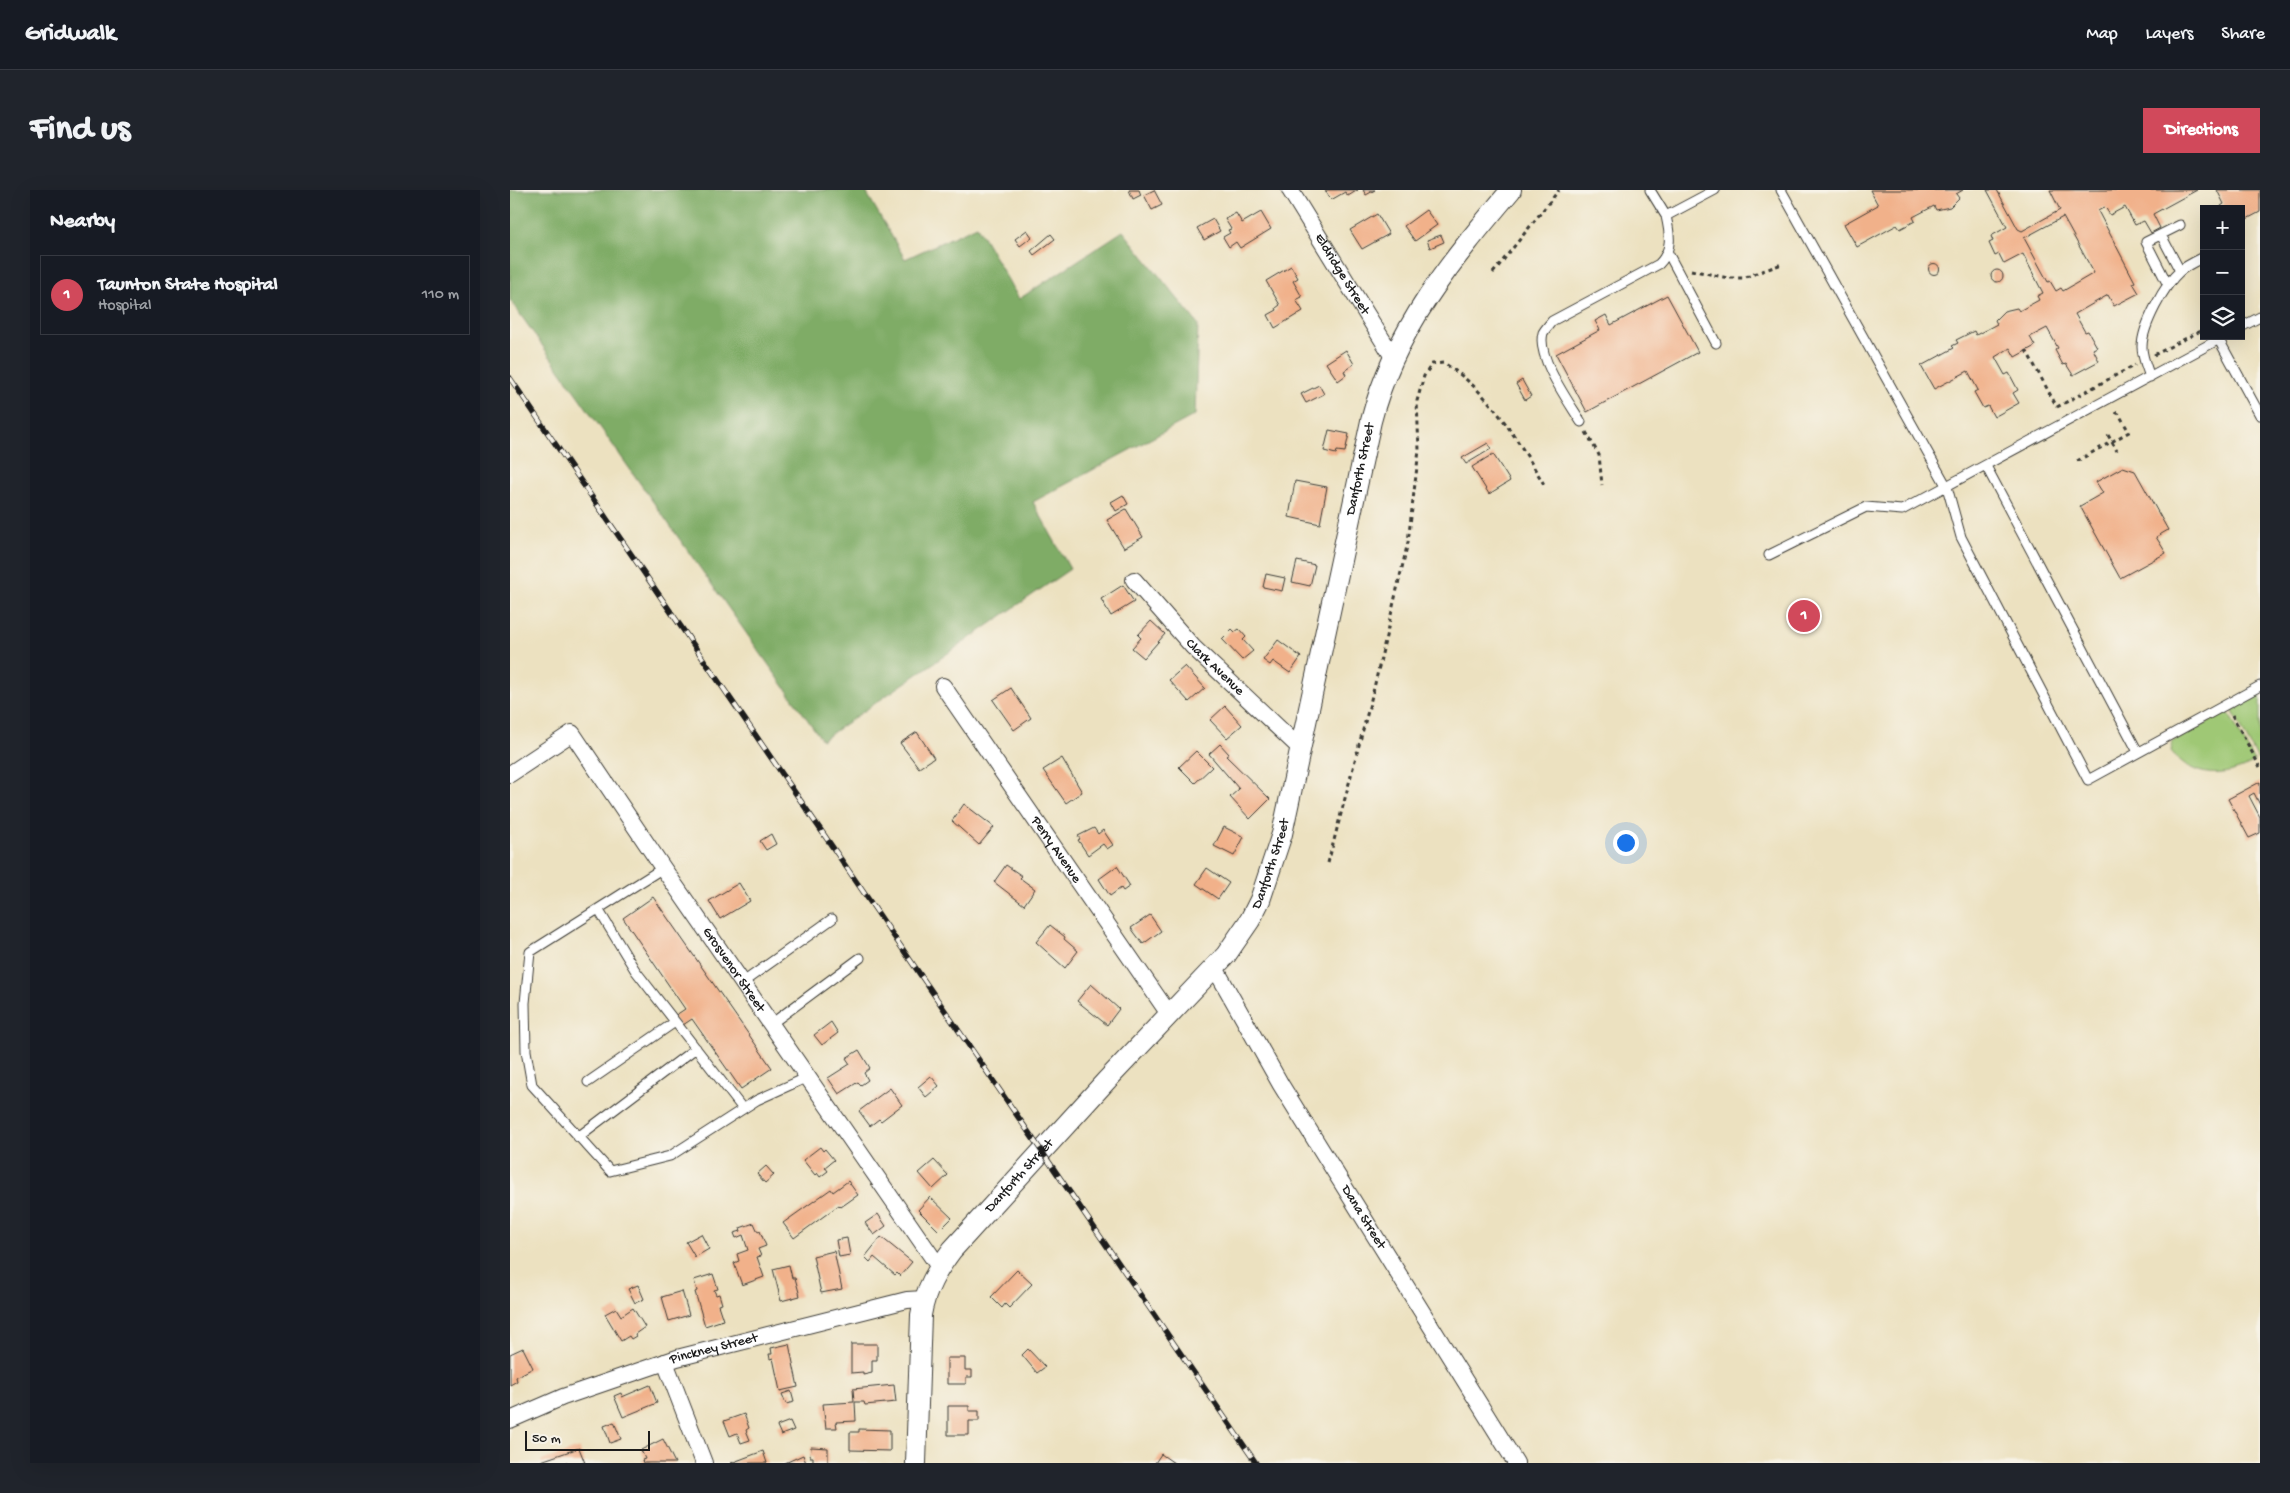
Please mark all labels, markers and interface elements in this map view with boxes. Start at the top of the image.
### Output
text: Gridwalk [25,20,116,49]
text: Map [2086,24,2118,45]
text: Layers [2146,24,2193,45]
text: Share [2221,24,2265,45]
button: Directions [2143,108,2260,153]
text: Find us [30,110,130,151]
map controls [2200,205,2245,340]
button: + [2200,205,2245,250]
text: Nearby [50,210,115,235]
street label: Eldridge Street [1311,231,1374,319]
button: − [2200,250,2245,295]
text: Taunton State Hospital [98,274,278,297]
text: 1 [64,286,70,305]
text: 110 m [422,286,459,305]
button: layers [2200,295,2245,340]
text: Hospital [98,297,152,316]
street label: Danforth Street [1342,420,1379,518]
pin: 1 [1788,597,1820,635]
street label: Clark Avenue [1181,635,1248,700]
street label: Perry Avenue [1026,812,1085,887]
street label: Danforth Street [1248,816,1294,913]
your location [1613,830,1639,856]
street label: Grosvenor Street [698,924,769,1017]
street label: Danforth Street [981,1135,1058,1217]
street label: Dana Street [1336,1181,1390,1253]
street label: Pinckney Street [666,1329,761,1369]
scale bar [525,1428,650,1451]
text: 50 m [532,1431,561,1448]

